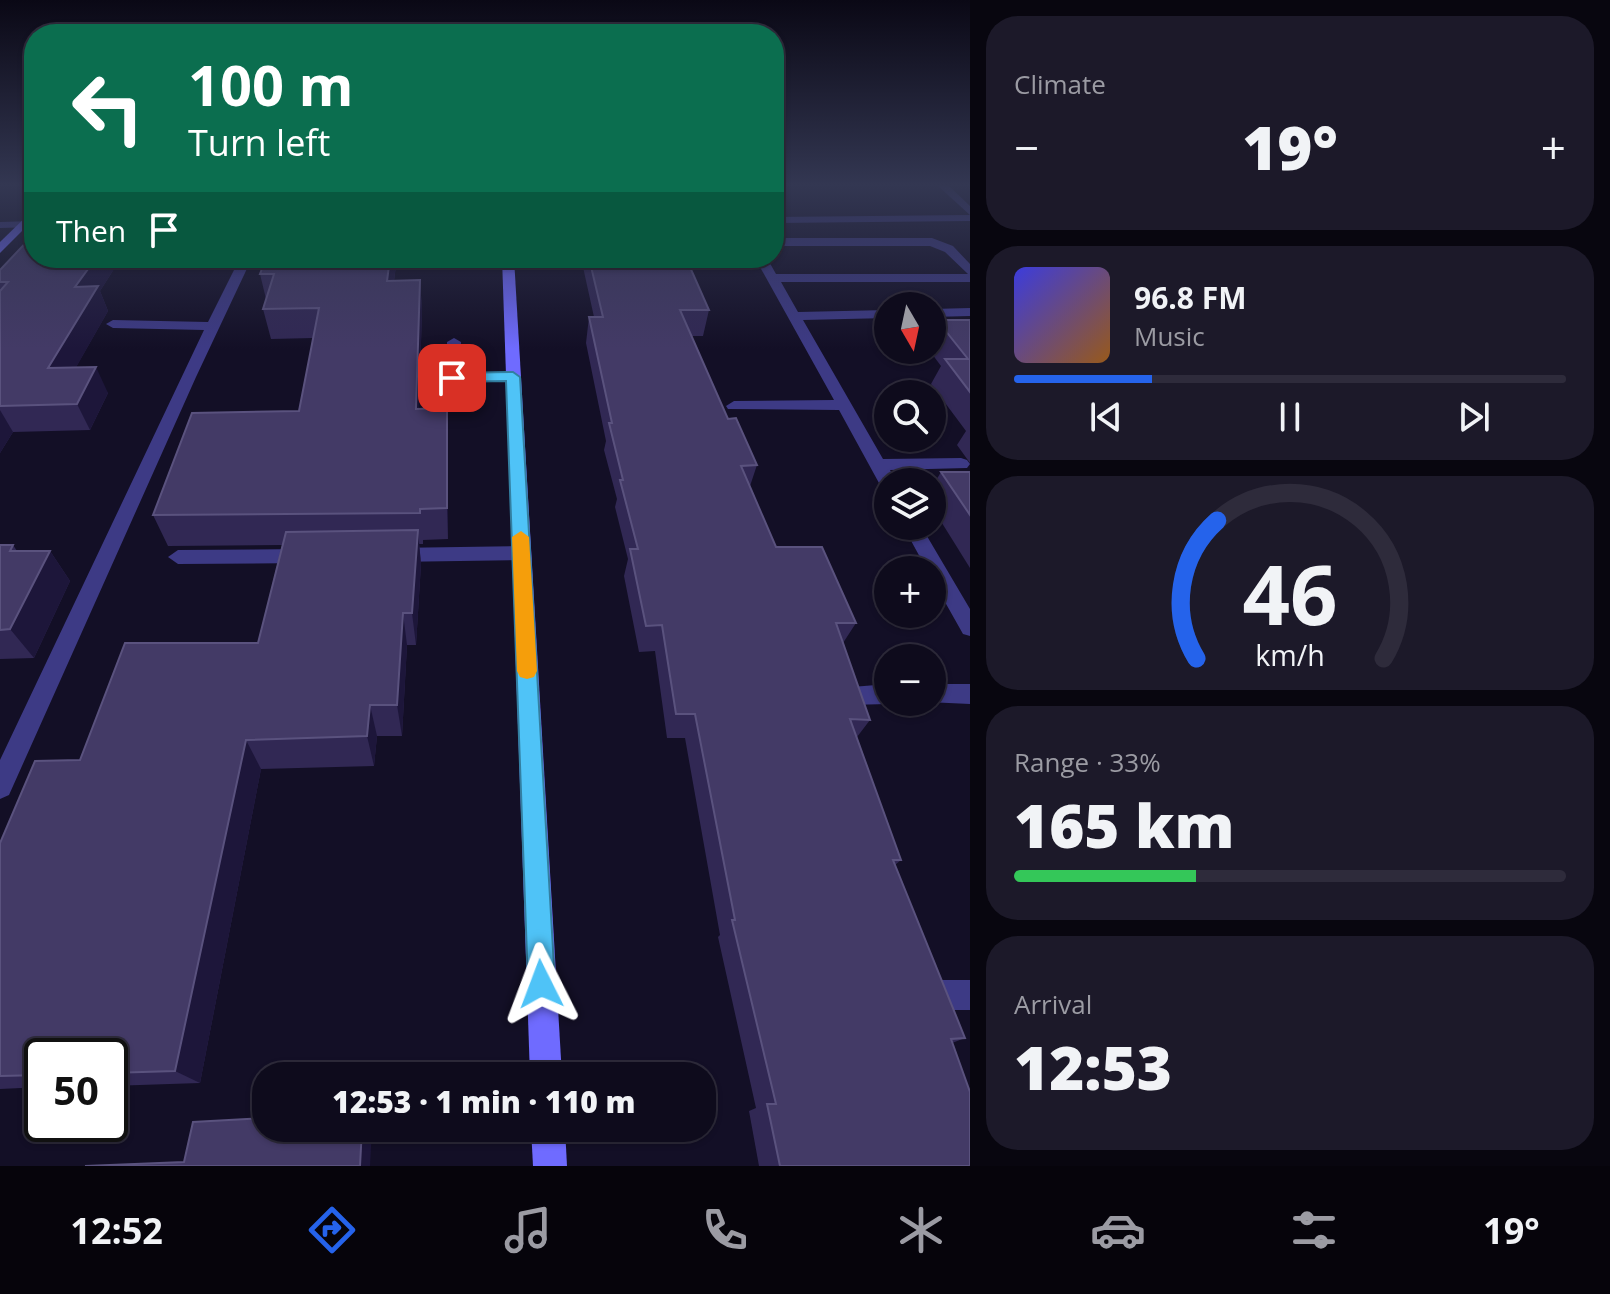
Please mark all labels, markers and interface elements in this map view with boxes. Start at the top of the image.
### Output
text: 100 m [188,46,354,122]
icon: left [56,56,160,160]
text: Climate [1014,66,1106,102]
text: 19° [1242,106,1338,188]
text: − [1014,117,1039,177]
text: + [1541,117,1566,177]
text: Turn left [188,118,330,167]
icon: arrive [142,208,186,252]
text: Then [56,210,126,251]
text: 96.8 FM [1134,277,1247,318]
north arrow [874,292,946,364]
map controls [874,292,946,716]
text: Music [1134,318,1205,354]
pin [418,344,486,412]
icon: arrive [430,356,474,400]
button: search [874,380,946,452]
icon: previous [1084,395,1128,439]
icon: pause [1268,395,1312,439]
icon: next [1452,395,1496,439]
button: layers [874,468,946,540]
text: 46 [1242,536,1338,649]
button: + [874,556,946,628]
text: km/h [1255,635,1325,674]
button: − [874,644,946,716]
text: Range · 33% [1014,744,1161,780]
text: 165 km [1014,784,1235,866]
position arrow [499,942,583,1026]
text: Arrival [1014,986,1092,1022]
text: 12:53 [1014,1026,1172,1108]
speed limit sign: 50 [24,1038,128,1142]
text: 12:53 · 1 min · 110 m [332,1081,636,1122]
icon: directions [304,1202,360,1258]
icon: music [500,1202,556,1258]
icon: phone [697,1202,753,1258]
icon: climate [893,1202,949,1258]
icon: car [1090,1202,1146,1258]
icon: filters [1286,1202,1342,1258]
text: 12:52 [70,1206,163,1255]
text: 19° [1483,1206,1540,1255]

